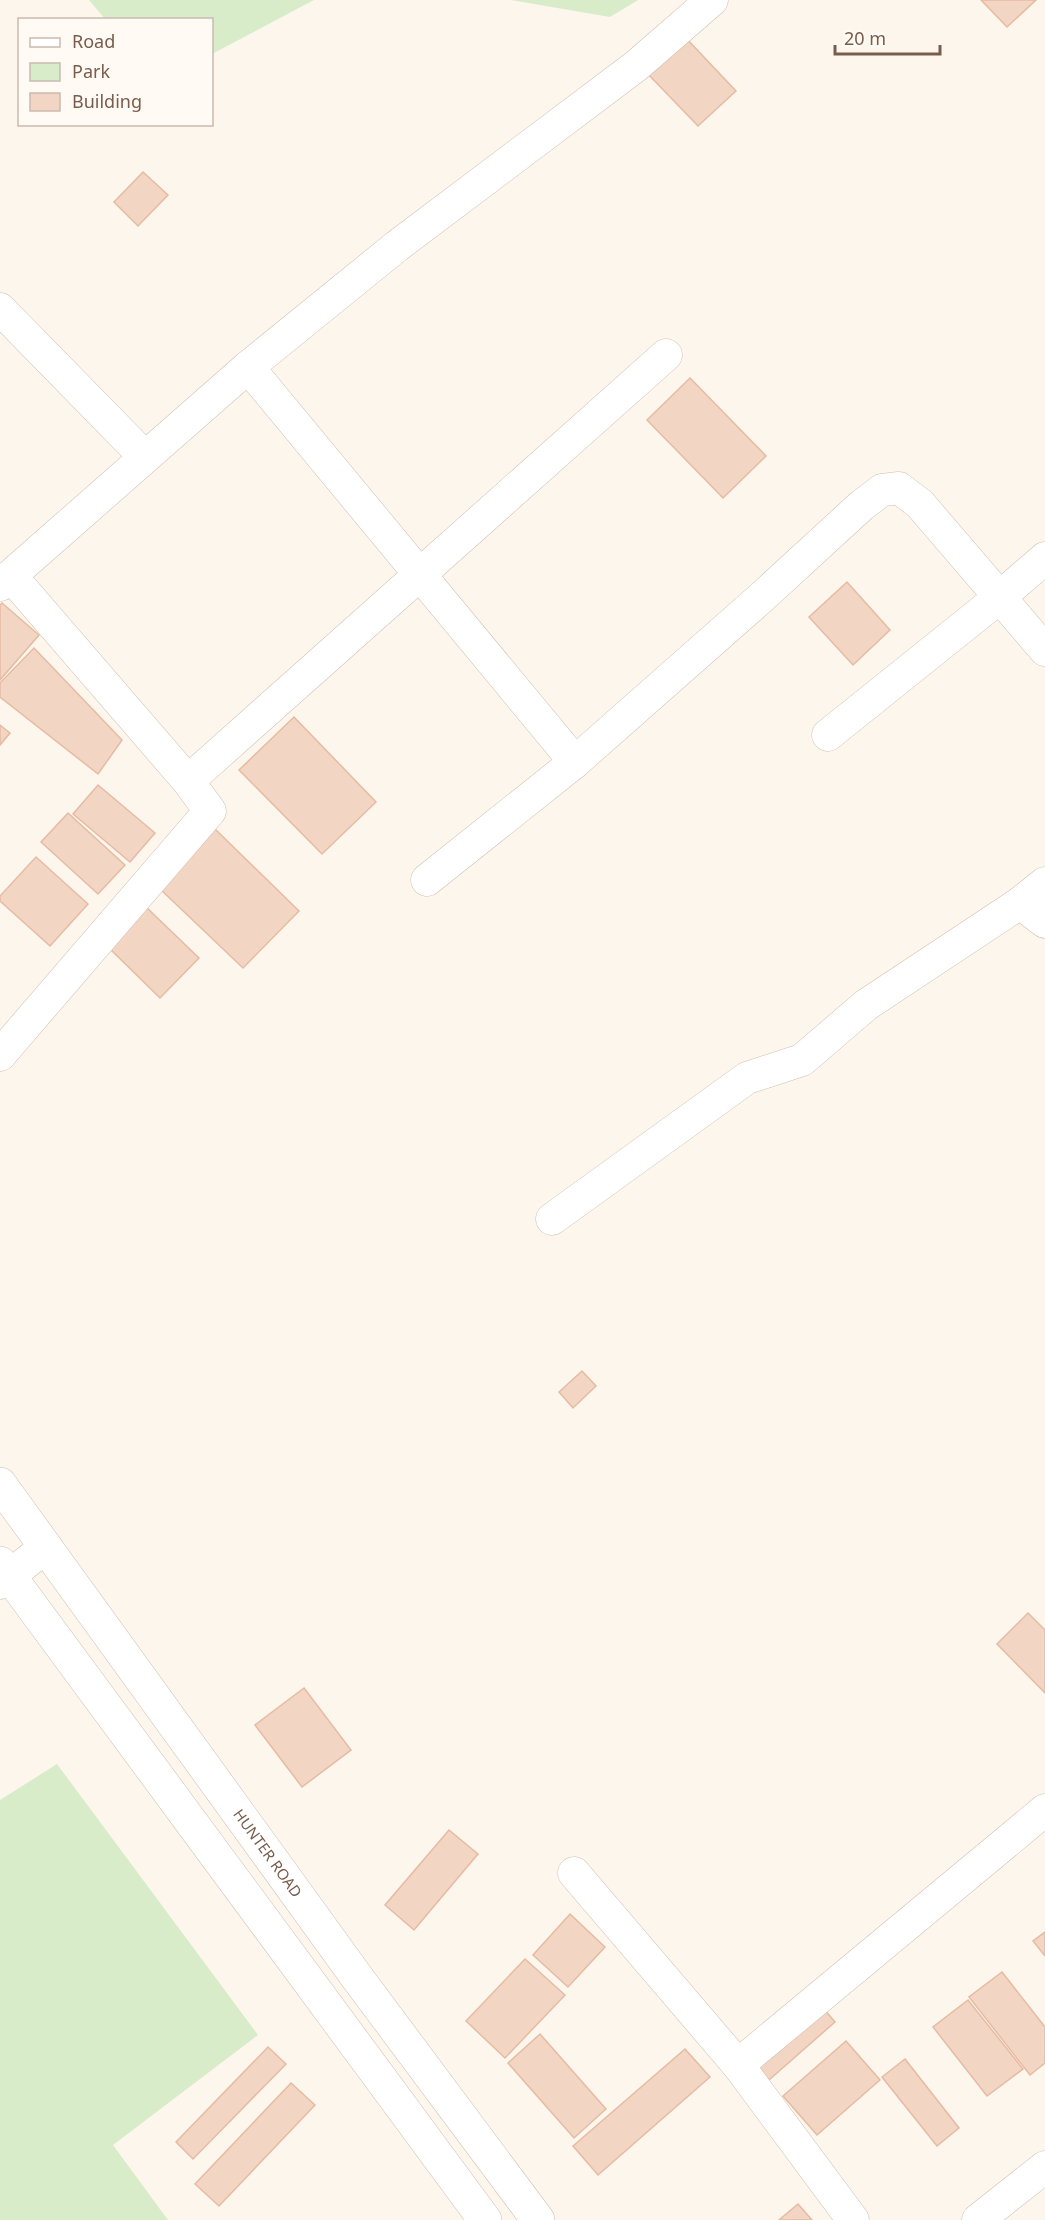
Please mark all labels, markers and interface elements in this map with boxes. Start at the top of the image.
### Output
legend [18,18,213,126]
scale bar [835,18,940,56]
text: 20 m [844,26,886,50]
text: Road [72,29,115,53]
text: Park [72,59,110,83]
text: Building [72,89,142,113]
street label: HUNTER ROAD [229,1805,307,1901]

